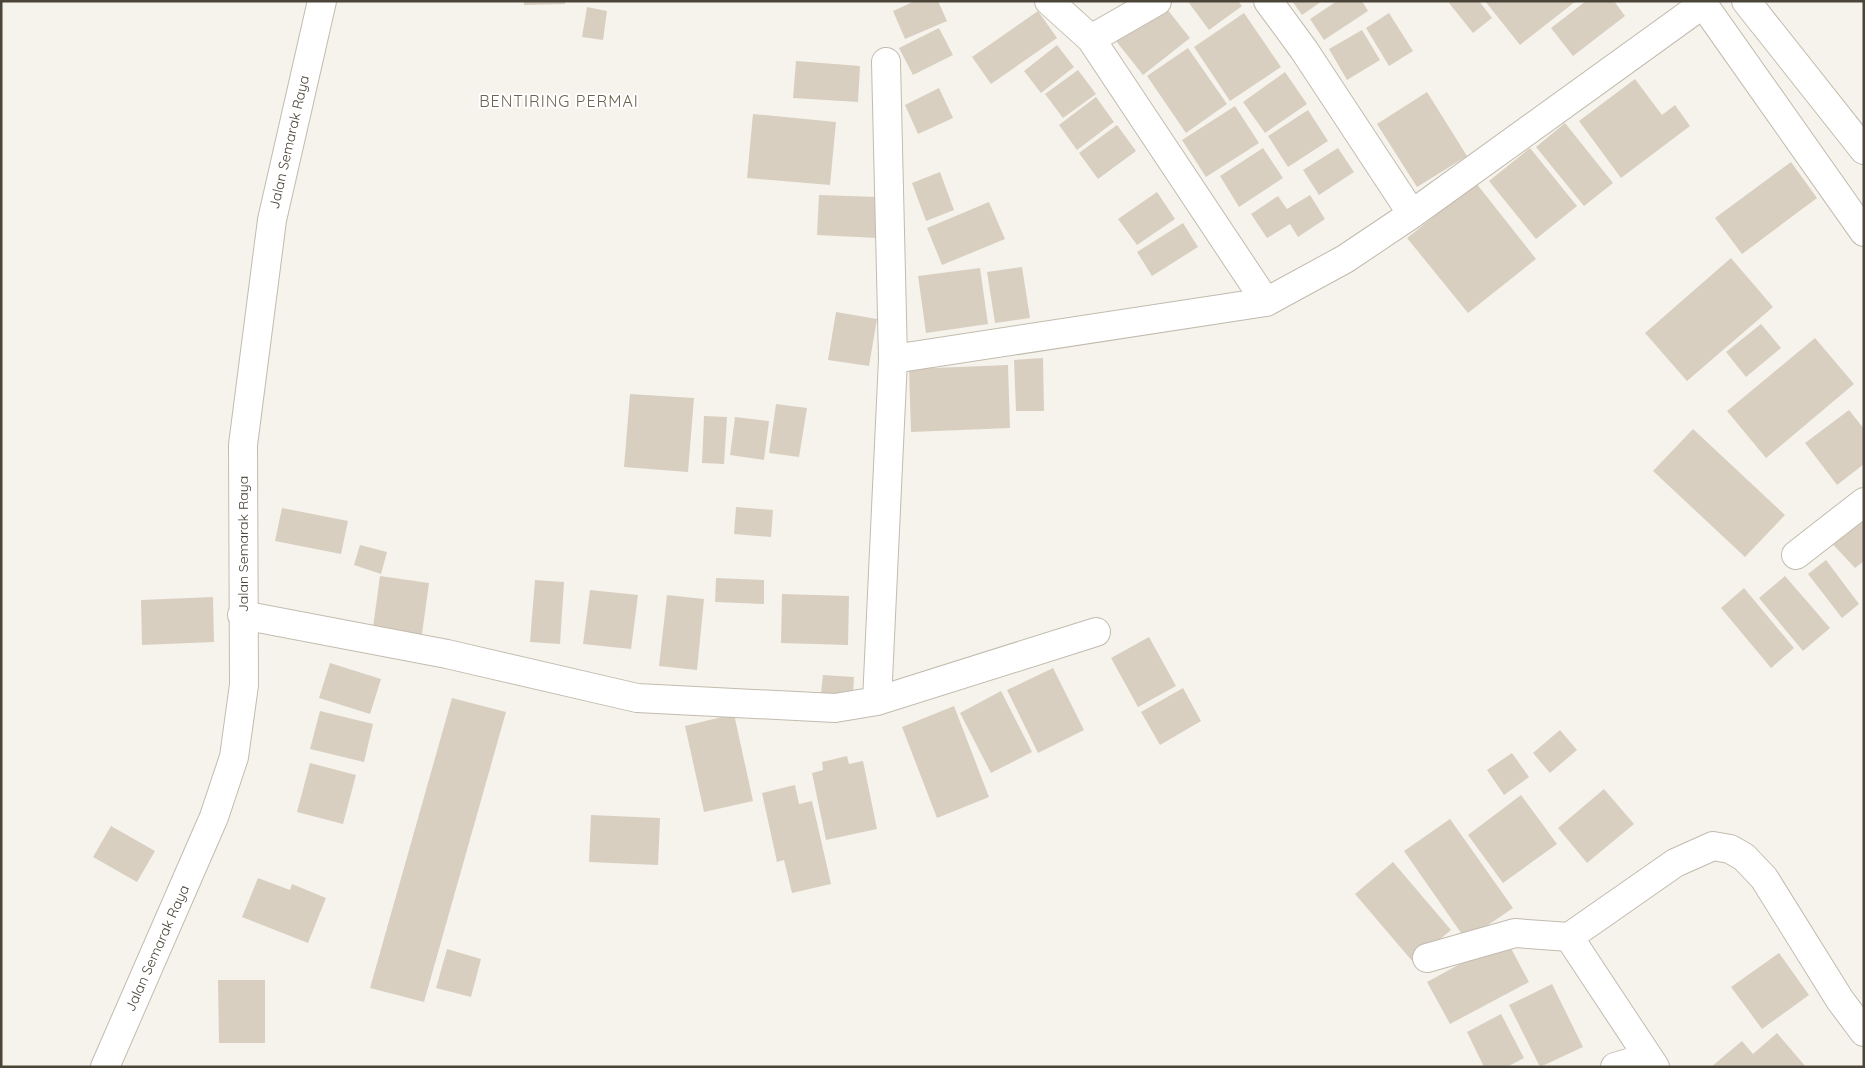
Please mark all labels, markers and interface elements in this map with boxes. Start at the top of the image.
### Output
street label: Jalan Semarak Raya [265,73,313,211]
district label: BENTIRING PERMAI [479,91,639,111]
street label: Jalan Semarak Raya [234,476,252,612]
street label: Jalan Semarak Raya [121,882,193,1014]

